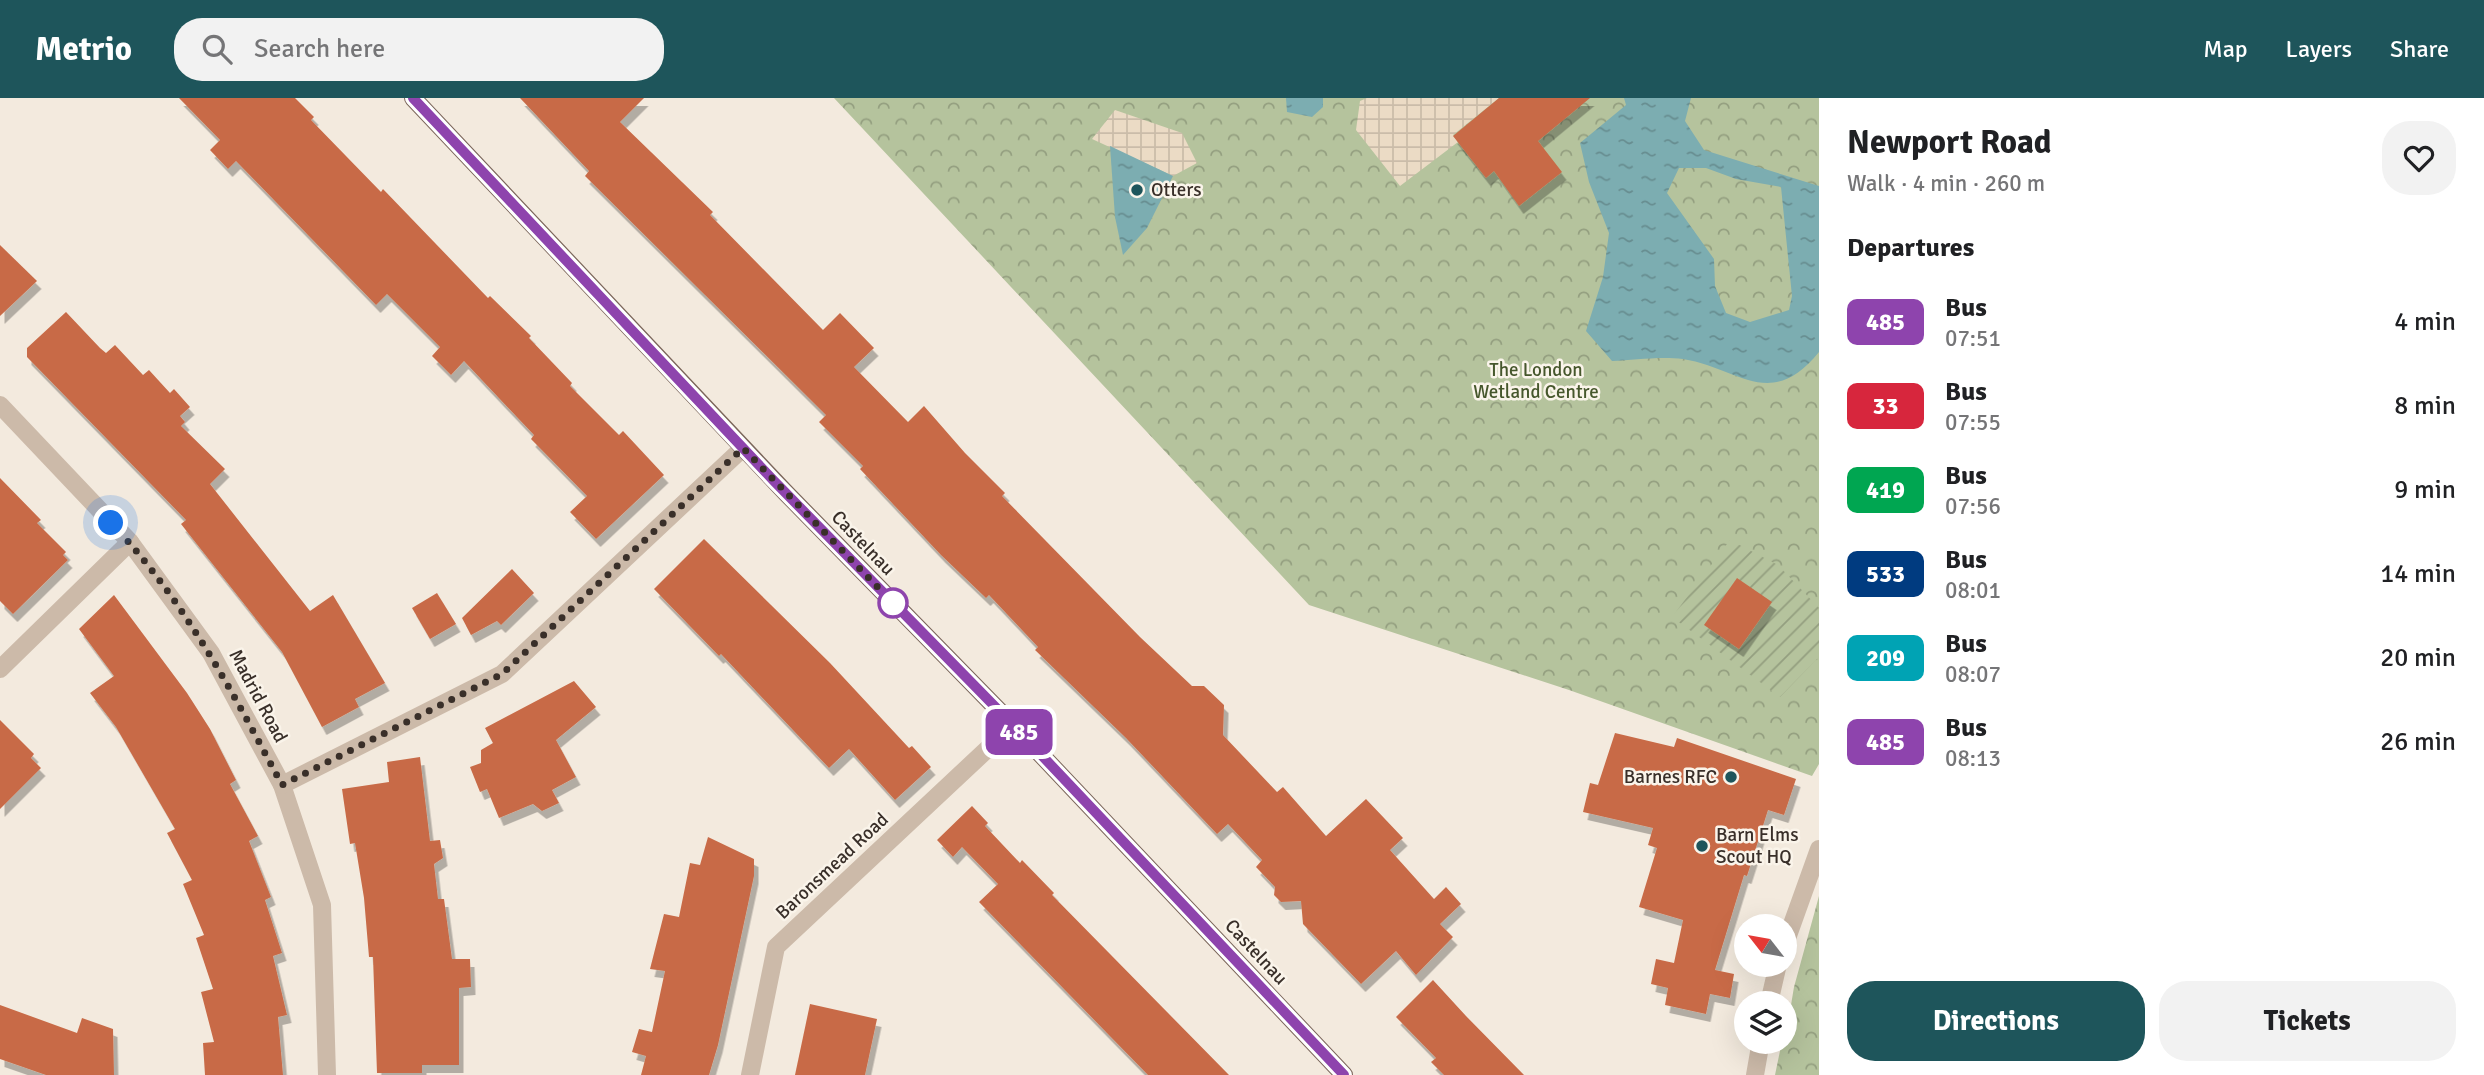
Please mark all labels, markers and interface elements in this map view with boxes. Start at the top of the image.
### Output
search box [174,18,664,81]
text: Metrio [35,29,132,70]
icon: search [198,30,236,68]
text: Search here [254,33,385,65]
text: Map [2203,34,2248,64]
text: Layers [2286,34,2352,64]
text: Share [2390,34,2449,64]
button: heart [2382,121,2456,195]
text: Newport Road [1847,122,2052,163]
text: Walk · 4 min · 260 m [1847,169,2045,198]
place label: Otters [1151,178,1201,202]
marker: Otters [1129,182,1145,198]
text: Departures [1847,232,1974,264]
text: Bus [1945,292,1987,324]
text: 4 min [2394,306,2456,338]
text: 485 [1866,307,1905,337]
text: 07:51 [1945,324,2001,353]
park label: The London Wetland Centre [1473,358,1599,404]
text: Bus [1945,376,1987,408]
text: 8 min [2394,390,2456,422]
text: 33 [1873,391,1898,421]
text: 07:55 [1945,408,2001,437]
text: Bus [1945,460,1987,492]
text: 9 min [2394,474,2456,506]
text: 419 [1866,475,1905,505]
text: 07:56 [1945,492,2001,521]
your location [93,505,128,540]
street label: Castelnau [826,505,900,581]
text: Bus [1945,544,1987,576]
text: 14 min [2380,558,2456,590]
text: 533 [1866,559,1905,589]
text: 08:01 [1945,576,2001,605]
unlabelled marker [878,588,908,618]
text: Bus [1945,628,1987,660]
text: 20 min [2380,642,2456,674]
text: 209 [1866,643,1905,673]
street label: Madrid Road [223,645,293,747]
text: 08:07 [1945,660,2001,689]
line badge: 485 [979,709,1059,755]
text: Bus [1945,712,1987,744]
text: 485 [1000,717,1038,747]
text: 26 min [2380,726,2456,758]
text: 485 [1866,727,1905,757]
text: 08:13 [1945,744,2001,773]
place label: Barnes RFC [1624,765,1717,789]
marker: Barnes RFC [1723,769,1739,785]
street label: Baronsmead Road [771,808,893,924]
place label: Barn Elms Scout HQ [1716,823,1798,869]
marker: Barn Elms Scout HQ [1694,838,1710,854]
street label: Castelnau [1220,914,1292,990]
north arrow [1734,914,1797,976]
map controls [1734,914,1797,1054]
button: Directions [1847,981,2145,1061]
button: Tickets [2159,981,2456,1061]
button: layers [1734,991,1797,1054]

